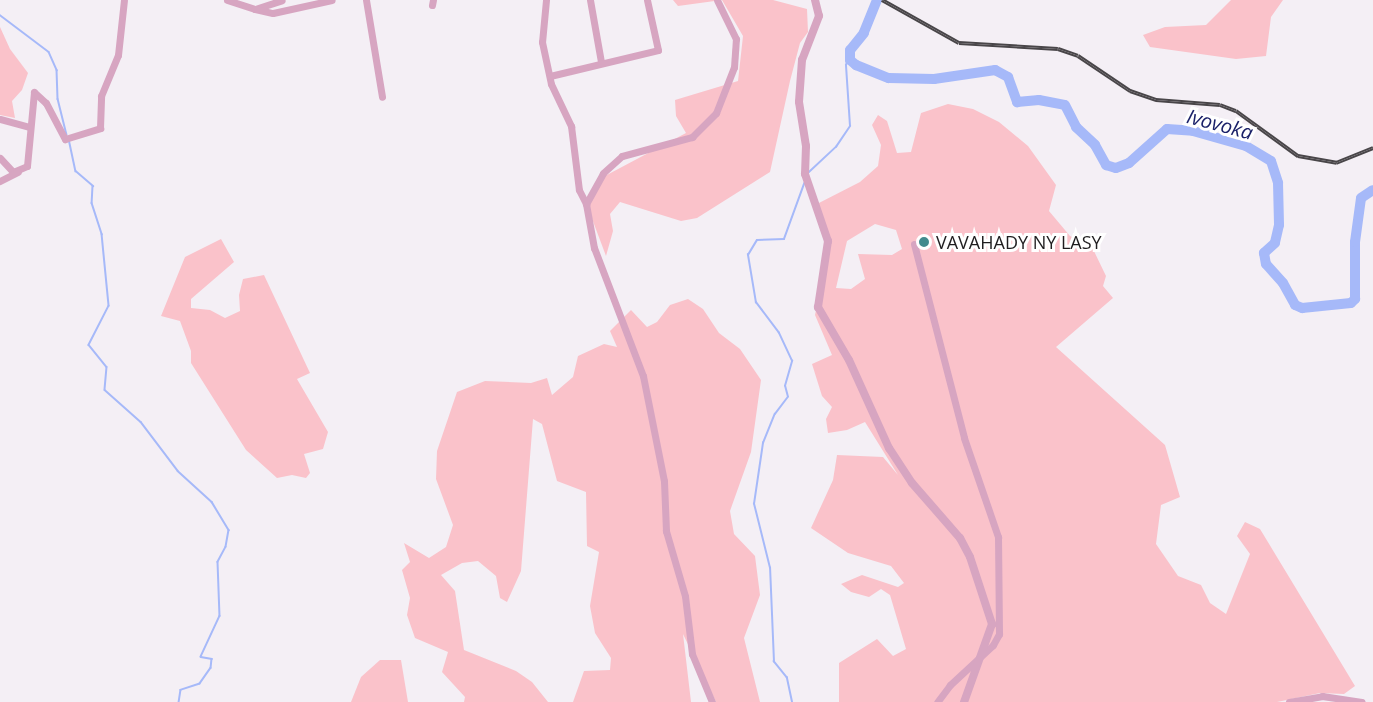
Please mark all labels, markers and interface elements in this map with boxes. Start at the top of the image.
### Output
water label: Ivovoka [1184,104,1256,144]
place label: VAVAHADY NY LASY [936,231,1102,253]
marker: VAVAHADY NY LASY [917,235,931,249]

